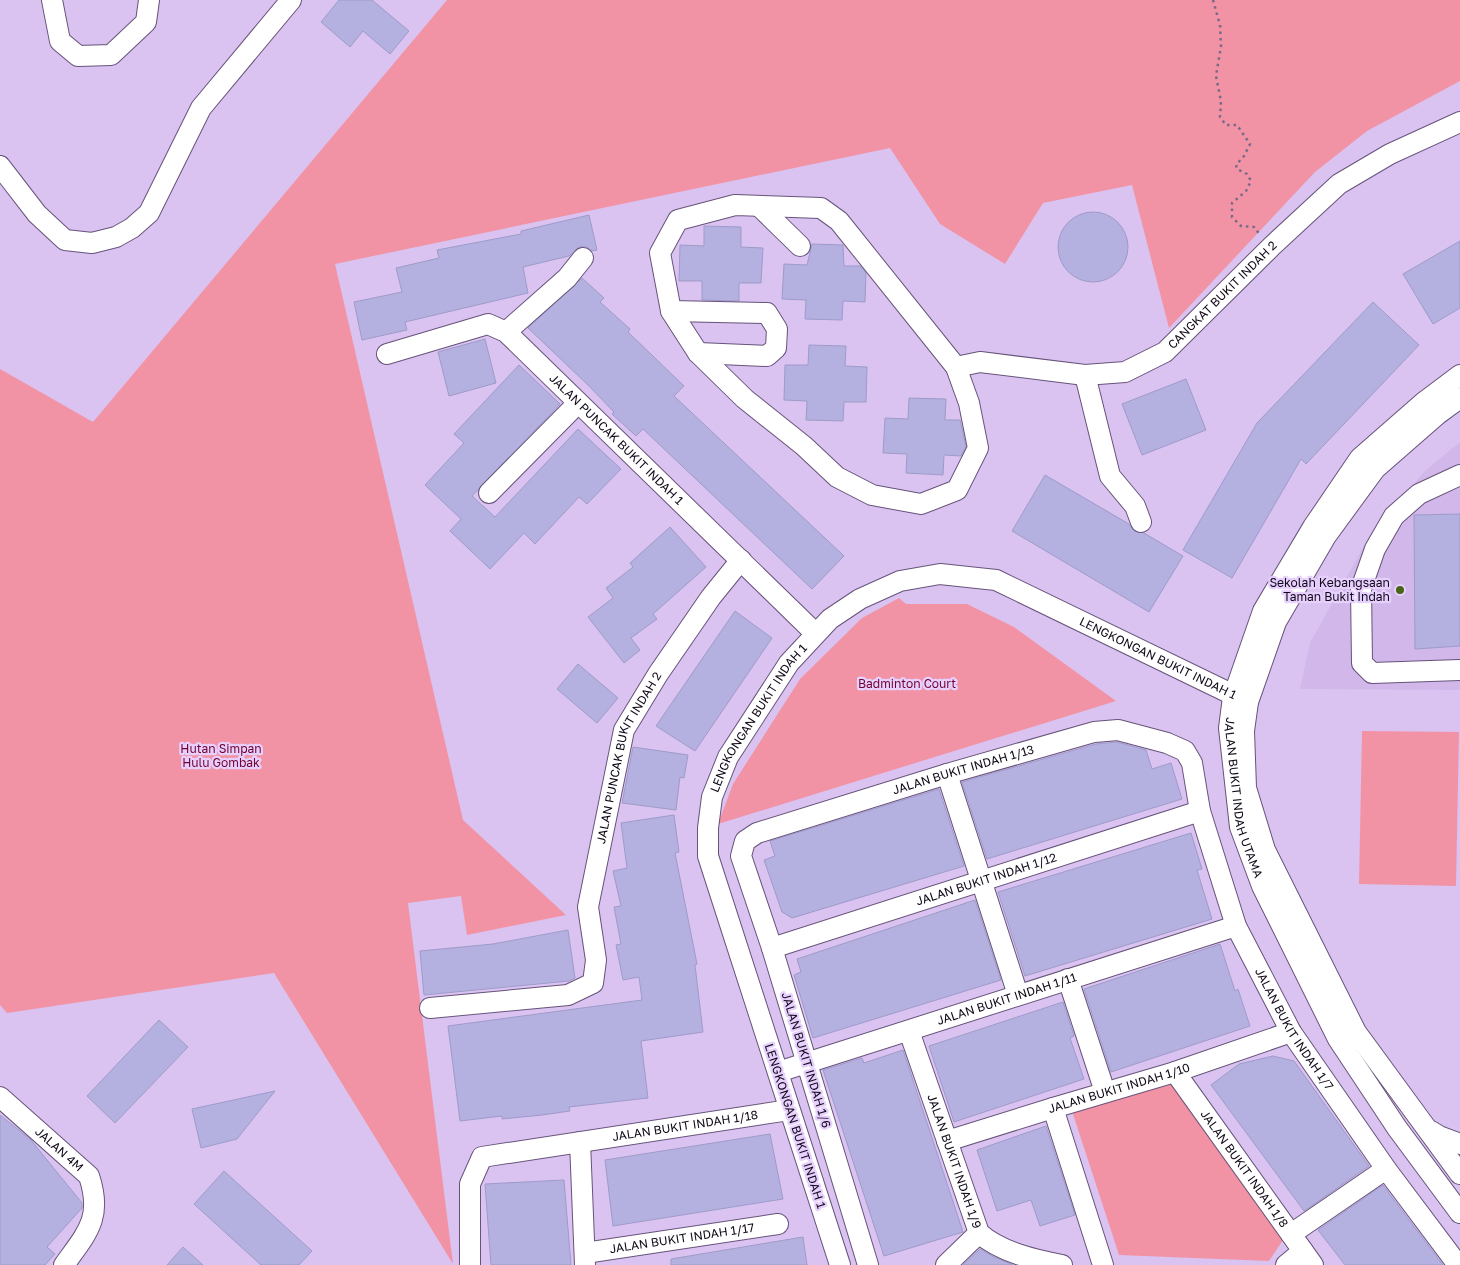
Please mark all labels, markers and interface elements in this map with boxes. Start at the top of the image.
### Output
street label: CANGKAT BUKIT INDAH 2 [1165,237,1280,352]
street label: JALAN PUNCAK BUKIT INDAH 1 [546,370,687,508]
place label: Sekolah Kebangsaan Taman Bukit Indah [1269,575,1390,604]
marker: Sekolah Kebangsaan Taman Bukit Indah [1394,584,1406,596]
street label: LENGKONGAN BUKIT INDAH 1 [1077,614,1239,702]
street label: LENGKONGAN BUKIT INDAH 1 [707,640,810,794]
street label: JALAN PUNCAK BUKIT INDAH 2 [593,669,664,845]
park label: Badminton Court [858,676,956,691]
street label: JALAN BUKIT INDAH UTAMA [1222,717,1266,880]
park label: Hutan Simpan Hulu Gombak [180,741,262,770]
street label: JALAN BUKIT INDAH 1/13 [891,742,1036,797]
street label: JALAN BUKIT INDAH 1/12 [914,849,1058,908]
street label: JALAN BUKIT INDAH 1/7 [1252,965,1337,1093]
street label: JALAN BUKIT INDAH 1/11 [935,969,1078,1028]
street label: JALAN BUKIT INDAH 1/6 [779,990,834,1129]
street label: LENGKONGAN BUKIT INDAH 1 [762,1042,829,1210]
street label: JALAN BUKIT INDAH 1/10 [1046,1059,1192,1116]
street label: JALAN BUKIT INDAH 1/9 [924,1092,985,1230]
street label: JALAN BUKIT INDAH 1/18 [611,1107,759,1144]
street label: JALAN BUKIT INDAH 1/8 [1197,1107,1292,1230]
street label: JALAN 4M [32,1124,87,1174]
street label: JALAN BUKIT INDAH 1/17 [608,1220,755,1256]

